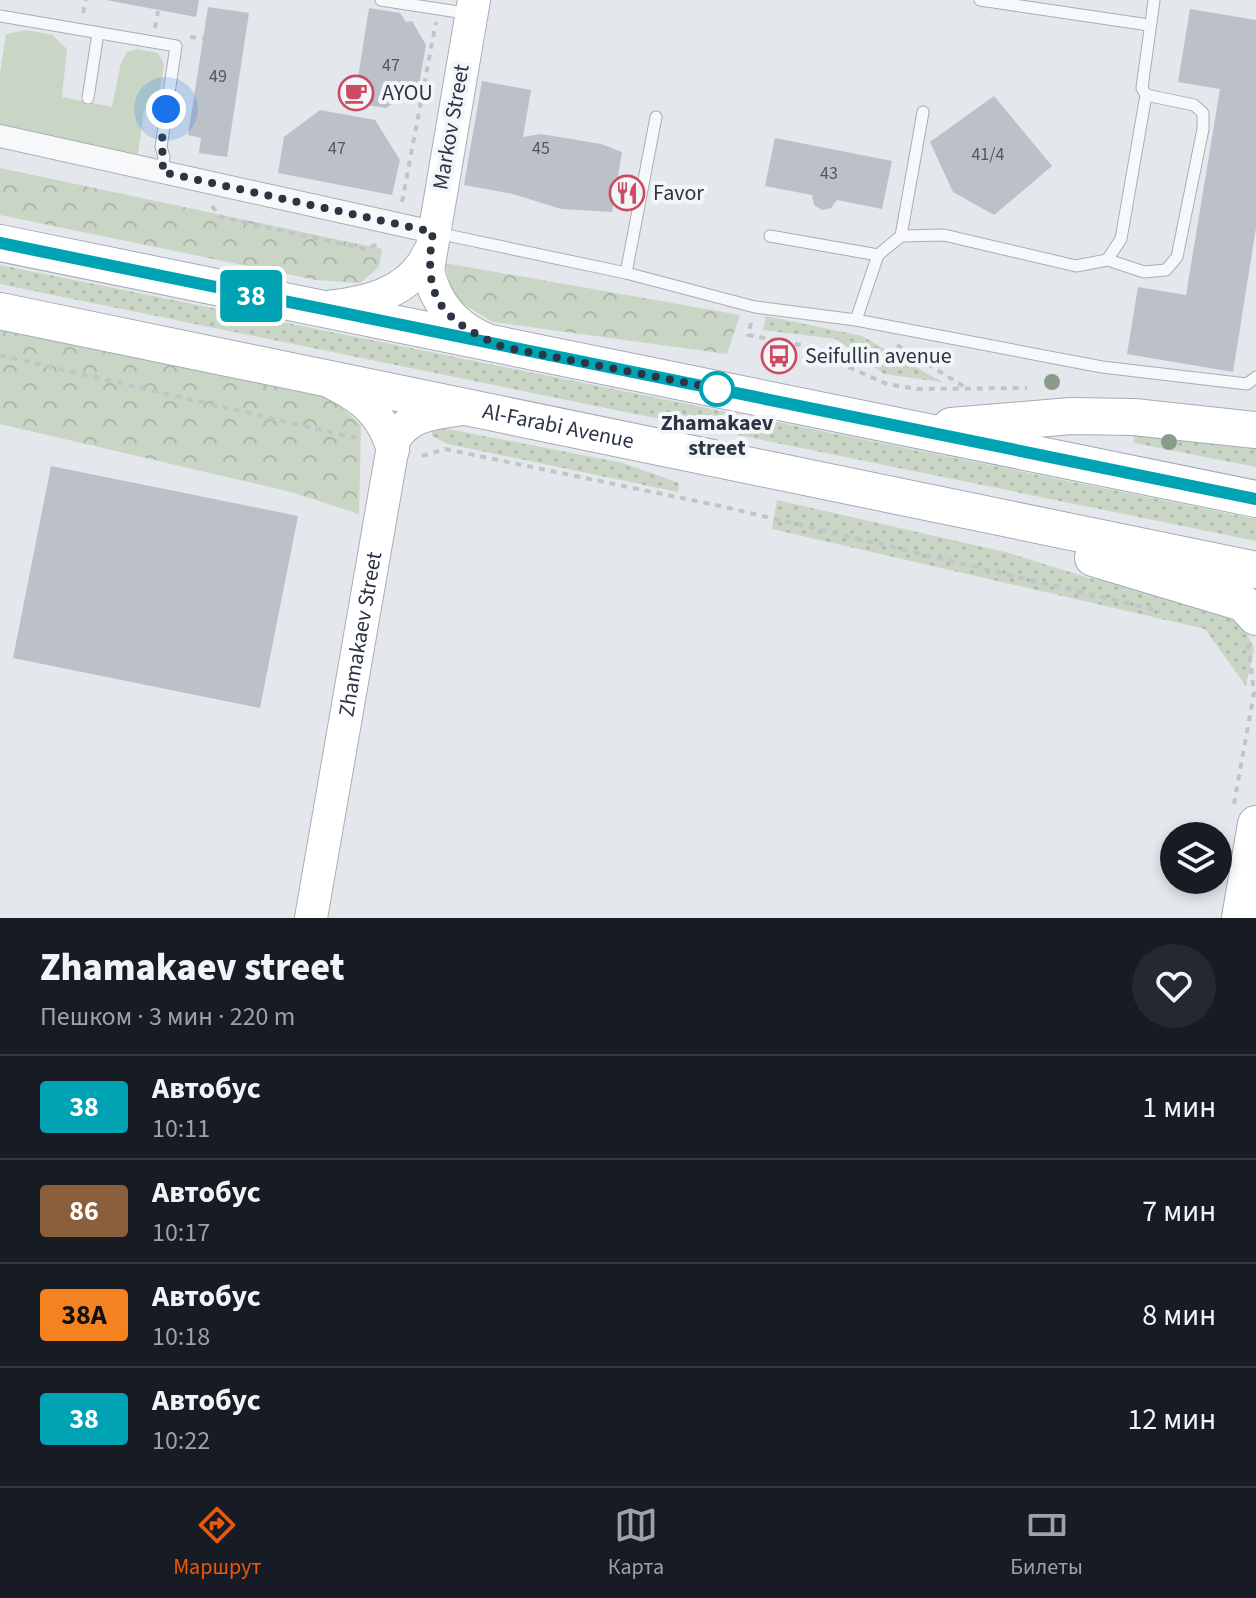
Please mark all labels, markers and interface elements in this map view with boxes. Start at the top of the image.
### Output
house number: 47 [382,53,400,78]
street label: Markov Street [424,61,478,192]
house number: 49 [209,64,227,89]
cafe icon: AYOU [337,74,375,112]
place label: AYOU [382,77,433,109]
your location [146,89,186,129]
house number: 47 [328,136,346,161]
house number: 45 [532,136,550,161]
house number: 41/4 [971,142,1005,167]
house number: 43 [820,161,838,186]
restaurant icon: Favor [608,174,646,212]
place label: Favor [653,177,704,209]
line badge: 38 [215,270,287,322]
text: 38 [236,276,266,316]
bus stop icon: Seifullin avenue [760,337,798,375]
place label: Seifullin avenue [805,340,952,372]
marker: Zhamakaev street [700,372,734,406]
street label: Al-Farabi Avenue [480,395,637,457]
place label: Zhamakaev street [661,407,774,464]
street label: Zhamakaev Street [330,549,390,719]
map controls [1160,822,1232,894]
button: layers [1160,822,1232,894]
text: Zhamakaev street [40,941,345,995]
button: heart [1132,944,1216,1028]
text: Пешком · 3 мин · 220 m [40,998,295,1035]
text: Автобус [152,1067,261,1110]
text: 1 мин [1142,1086,1216,1129]
text: 38 [69,1087,99,1127]
text: 10:11 [152,1110,210,1147]
text: Автобус [152,1171,261,1214]
text: 7 мин [1142,1190,1216,1233]
text: 86 [69,1191,99,1231]
text: 10:17 [152,1214,210,1251]
text: Автобус [152,1275,261,1318]
text: 8 мин [1142,1294,1216,1337]
text: 38А [61,1295,107,1335]
text: 10:18 [152,1318,210,1355]
text: Автобус [152,1379,261,1422]
text: 12 мин [1127,1398,1216,1441]
text: 38 [69,1399,99,1439]
text: 10:22 [152,1422,210,1459]
tab: Маршрут [173,1503,261,1583]
tab: Карта [608,1503,664,1583]
tab: Билеты [1010,1503,1083,1583]

